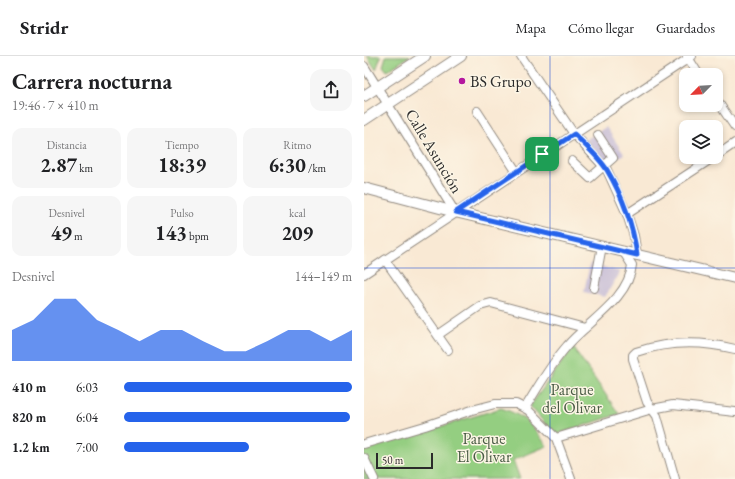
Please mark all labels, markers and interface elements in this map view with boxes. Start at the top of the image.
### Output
text: Stridr [20,15,68,40]
text: Mapa [515,19,546,37]
text: Cómo llegar [568,19,634,37]
text: Guardados [656,19,715,37]
text: Carrera nocturna [12,67,172,96]
north arrow [679,68,723,112]
map controls [679,68,723,164]
button: share [310,69,352,111]
place label: BS Grupo [470,71,532,92]
marker: BS Grupo [457,76,467,86]
text: 19:46 · 7 × 410 m [12,97,99,114]
street label: Calle Asunción [401,105,468,197]
button: layers [679,120,723,164]
pin [525,137,559,171]
text: Distancia [47,138,87,152]
text: Tiempo [165,138,199,152]
text: Ritmo [283,138,311,152]
icon: arrive [531,143,553,165]
text: 2.87 [40,152,77,178]
text: 18:39 [158,152,206,178]
text: 6:30 [268,152,306,178]
text: km [77,161,93,175]
text: /km [306,161,326,175]
text: Desnivel [49,206,85,220]
text: Pulso [170,206,194,220]
text: kcal [289,206,306,220]
text: 49 [51,220,72,246]
text: 143 [155,220,187,246]
text: 209 [281,220,313,246]
text: m [72,229,83,243]
text: bpm [187,229,209,243]
text: Desnivel [12,268,55,285]
text: 144–149 m [295,268,352,285]
text: 410 m [12,379,46,396]
text: 6:03 [76,379,98,396]
park label: Parque del Olivar [542,379,603,418]
text: 820 m [12,409,46,426]
text: 6:04 [76,409,98,426]
park label: Parque El Olivar [457,428,512,467]
text: 1.2 km [12,439,50,456]
text: 7:00 [76,439,98,456]
scale bar [376,451,433,470]
text: 50 m [382,453,403,467]

